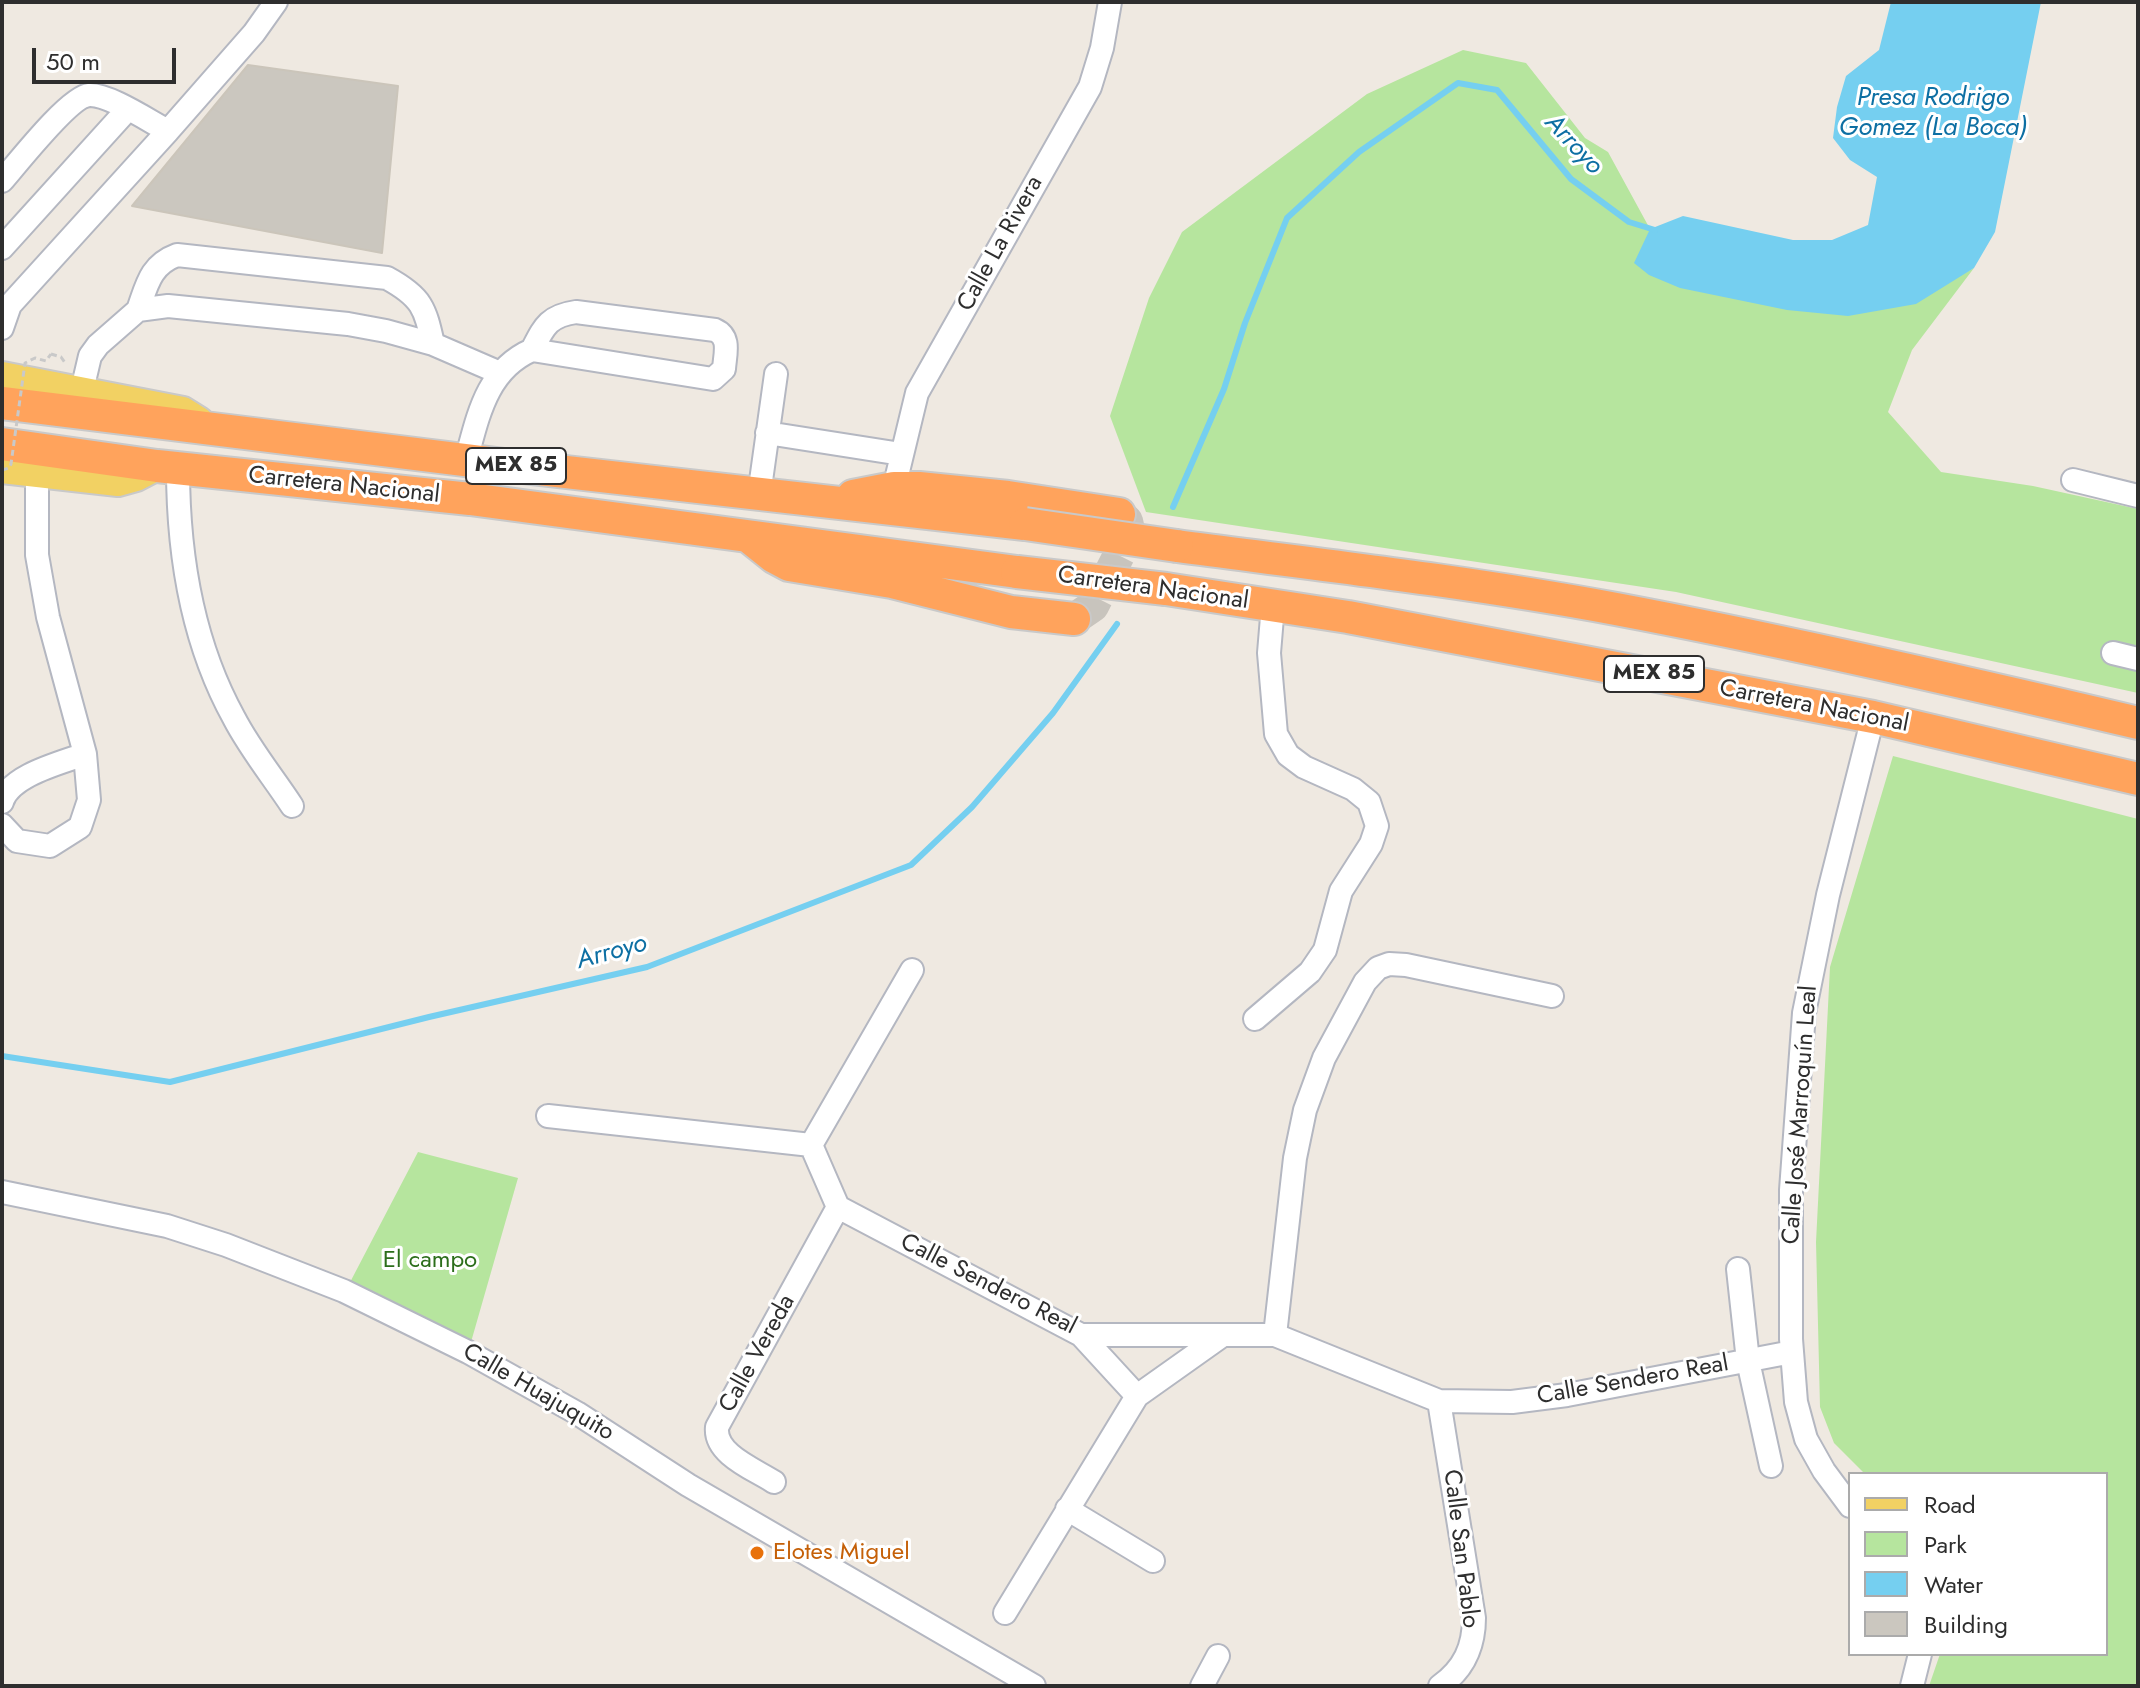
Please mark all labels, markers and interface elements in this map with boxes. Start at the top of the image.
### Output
scale bar [36,32,180,82]
text: 50 m [46,44,100,79]
water label: Presa Rodrigo Gomez (La Boca) [1839,83,2027,144]
water label: Arroyo [1537,108,1609,182]
street label: Calle La Rivera [952,171,1050,317]
road number: MEX 85 [466,448,566,484]
street label: Carretera Nacional [247,462,441,510]
street label: Carretera Nacional [1056,561,1250,617]
road number: MEX 85 [1604,656,1704,692]
street label: Carretera Nacional [1717,675,1911,739]
water label: Arroyo [573,929,651,977]
street label: Calle José Marroquín Leal [1778,985,1824,1245]
street label: Calle Sendero Real [895,1228,1081,1342]
park label: El campo [383,1247,477,1275]
street label: Calle Vereda [714,1290,802,1418]
street label: Calle Huajuquito [457,1338,619,1448]
street label: Calle Sendero Real [1535,1350,1731,1412]
street label: Calle San Pablo [1436,1468,1484,1630]
legend [1848,1472,2108,1656]
text: Road [1924,1487,1976,1522]
text: Park [1924,1527,1967,1562]
place label: Elotes Miguel [773,1539,910,1567]
marker: Elotes Miguel [748,1544,766,1562]
text: Water [1924,1567,1983,1602]
text: Building [1924,1607,2008,1642]

